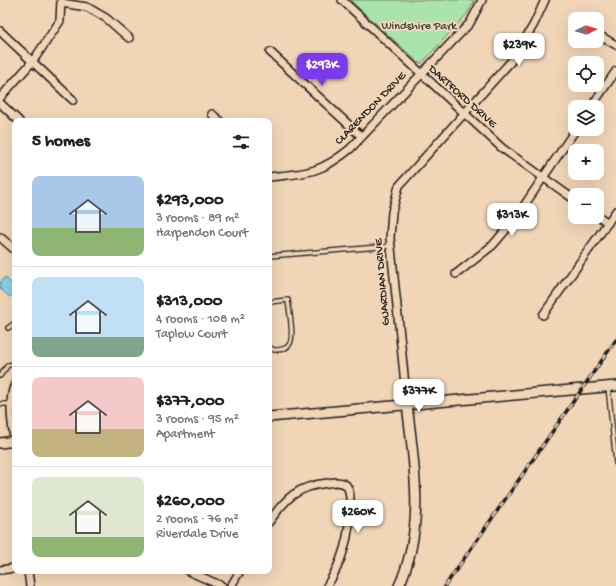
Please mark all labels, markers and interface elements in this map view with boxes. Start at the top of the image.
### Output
north arrow [568,12,604,48]
map controls [568,12,604,224]
park label: Windshire Park [381,20,458,34]
pin: $239K [491,33,547,67]
text: $239K [503,38,535,53]
pin: $293K [294,53,350,87]
button: locate [568,56,604,92]
text: $293K [306,58,338,73]
street label: DARTFORD DRIVE [424,62,499,132]
street label: CLARENDON DRIVE [332,69,410,149]
button: layers [568,100,604,136]
icon: filters [230,131,252,153]
text: 5 homes [32,132,90,152]
button: + [568,144,604,180]
button: − [568,188,604,224]
text: $293,000 [156,191,224,211]
icon: home [64,192,112,240]
pin: $313K [484,203,540,237]
text: $313K [496,208,528,223]
text: 3 rooms · 89 m² [156,211,239,226]
text: Harpendon Court [156,226,248,241]
street label: GUARDIAN DRIVE [372,237,394,326]
text: $313,000 [156,292,222,312]
icon: home [64,293,112,341]
text: 4 rooms · 108 m² [156,312,245,327]
text: Taplow Court [156,327,227,342]
pin: $377K [391,379,447,413]
text: $377K [402,384,436,399]
text: $377,000 [156,392,224,412]
icon: home [64,393,112,441]
text: 3 rooms · 95 m² [156,412,239,427]
text: Apartment [156,427,215,442]
text: $260,000 [156,492,225,512]
icon: home [64,493,112,541]
pin: $260K [330,500,386,534]
text: $260K [341,505,375,520]
text: 2 rooms · 76 m² [156,512,239,527]
text: Riverdale Drive [156,527,239,542]

